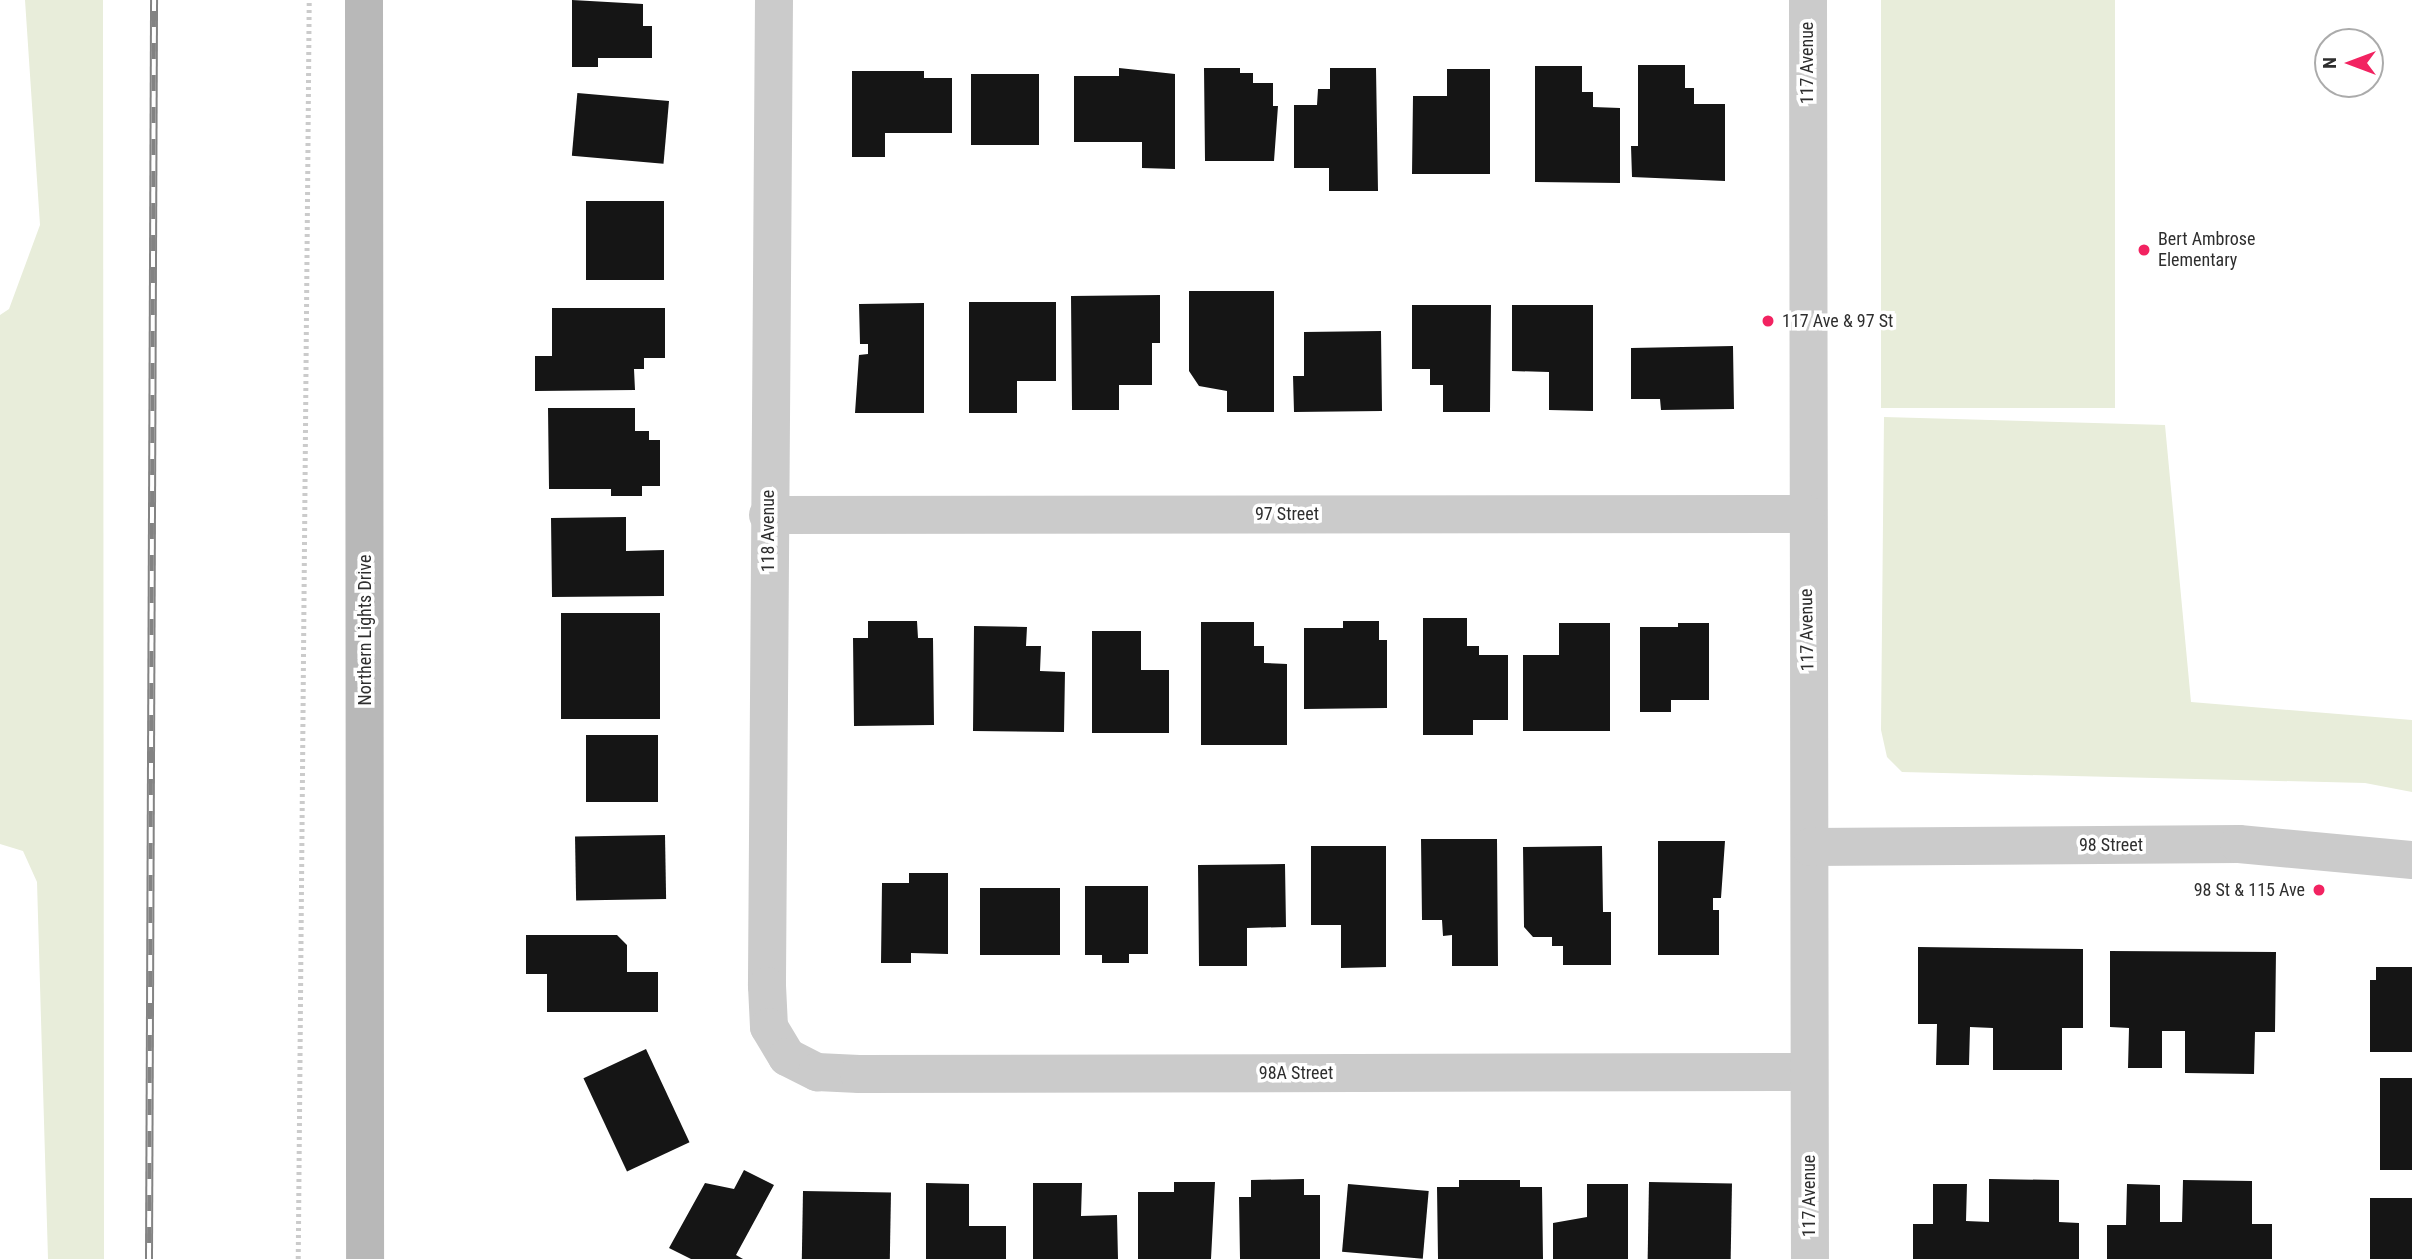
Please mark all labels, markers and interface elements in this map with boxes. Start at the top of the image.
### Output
street label: 117 Avenue [1796,22,1818,104]
north arrow [2314,28,2384,98]
text: N [2318,57,2341,69]
place label: Bert Ambrose Elementary [2158,229,2255,272]
marker: Bert Ambrose Elementary [2136,242,2152,258]
place label: 117 Ave & 97 St [1782,310,1893,332]
marker: 117 Ave & 97 St [1760,313,1776,329]
street label: 118 Avenue [757,490,779,572]
street label: 97 Street [1255,503,1319,525]
street label: Northern Lights Drive [354,555,376,705]
street label: 117 Avenue [1795,589,1819,671]
street label: 98 Street [2079,834,2143,856]
place label: 98 St & 115 Ave [2194,879,2305,901]
marker: 98 St & 115 Ave [2311,882,2327,898]
street label: 98A Street [1259,1062,1333,1084]
street label: 117 Avenue [1798,1155,1820,1237]

